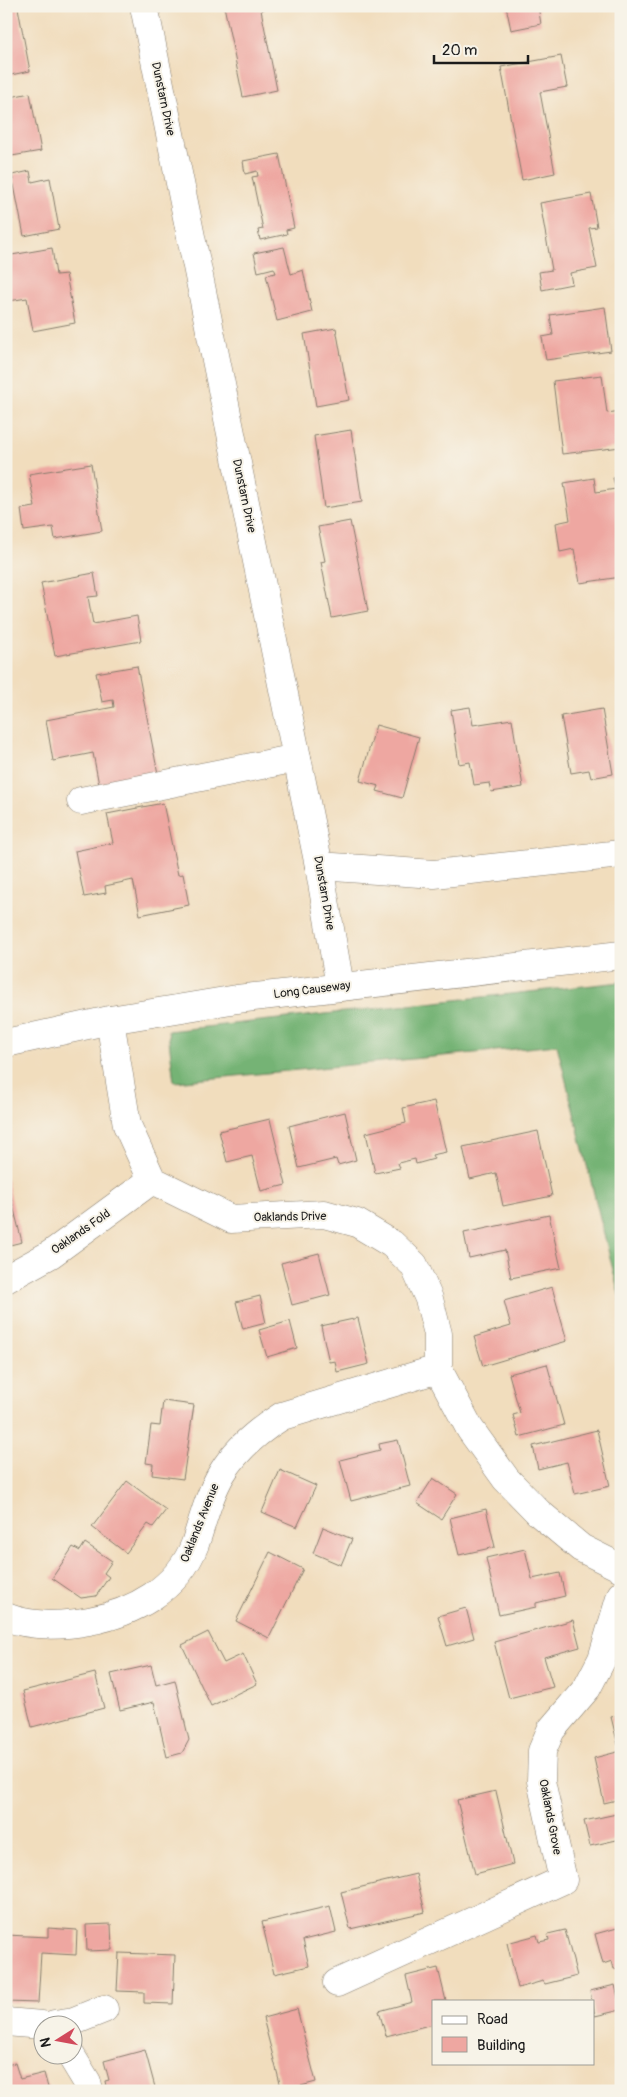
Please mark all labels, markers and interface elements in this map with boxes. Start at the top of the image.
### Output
scale bar [434,32,528,64]
text: 20 m [442,41,477,60]
street label: Dunstarn Drive [148,61,178,137]
street label: Dunstarn Drive [229,458,259,534]
street label: Dunstarn Drive [310,855,338,931]
street label: Long Causeway [273,978,351,1002]
street label: Oaklands Fold [49,1206,114,1258]
street label: Oaklands Drive [254,1209,326,1225]
street label: Oaklands Avenue [177,1481,223,1565]
street label: Oaklands Grove [535,1778,565,1856]
legend [432,2000,594,2064]
text: Road [477,2010,508,2029]
north arrow [32,2014,82,2064]
text: N [36,2036,55,2049]
text: Building [477,2036,525,2055]

